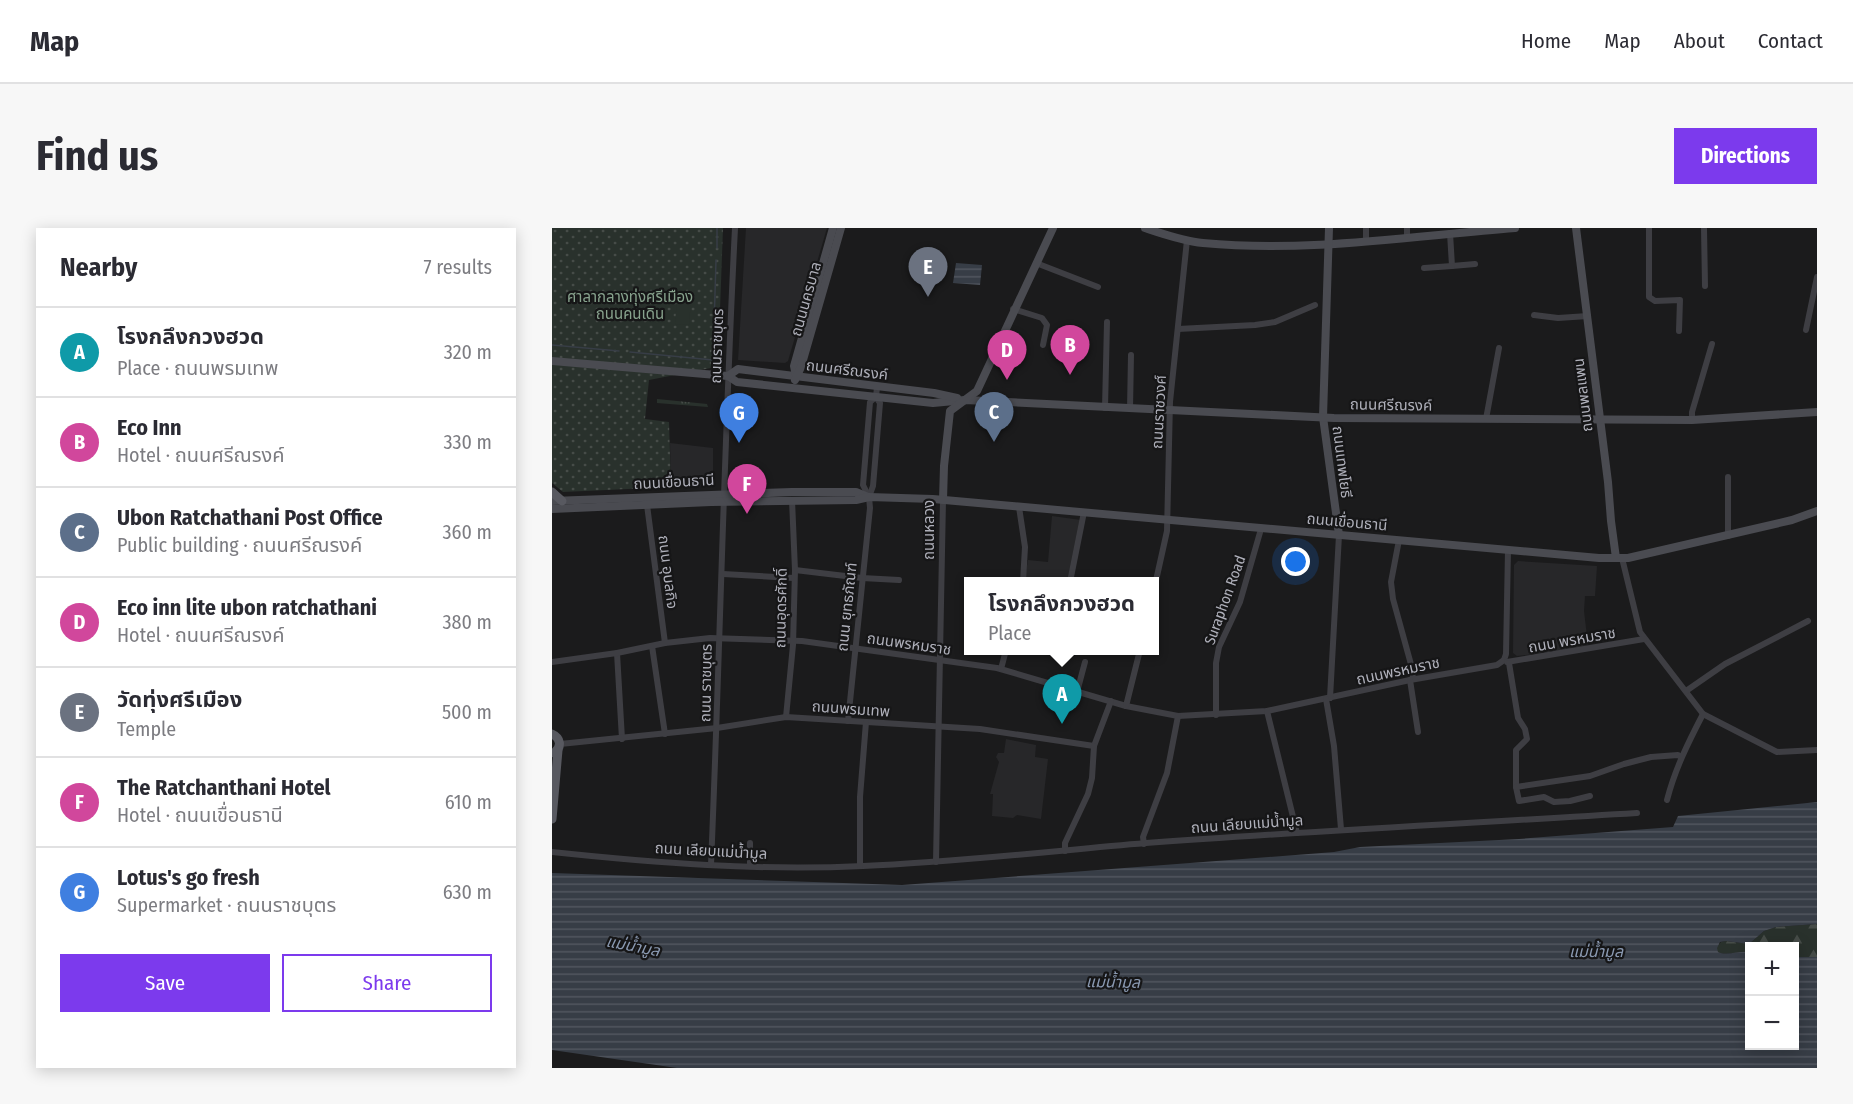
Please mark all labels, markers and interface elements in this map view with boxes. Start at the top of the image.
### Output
text: Map [30,25,79,58]
text: Home [1521,28,1571,54]
text: Map [1604,28,1641,54]
text: About [1674,28,1725,54]
text: Contact [1758,28,1823,54]
button: Directions [1674,128,1817,184]
text: Find us [36,131,158,181]
pin: E [908,248,947,297]
text: Nearby [60,252,137,283]
text: 7 results [424,255,492,279]
street label: ถนนนครบาล [787,260,825,338]
park label: ศาลากลางทุ่งศรีเมือง ถนนคนเดิน [567,288,693,323]
street label: ถนนราชบุตร [707,308,727,384]
text: โรงกลึงกวงฮวด [117,323,264,350]
pin: B [1050,326,1090,375]
pin: D [988,330,1026,380]
text: A [74,340,85,364]
text: 320 m [444,340,492,364]
text: Place · ถนนพรมเทพ [117,356,278,380]
street label: ถนนศรีณรงค์ [805,356,889,384]
street label: ถนนพลแพน [1570,357,1596,433]
street label: ถนนราชวงศ์ [1148,375,1170,449]
pin: C [974,392,1014,442]
pin: G [720,394,759,443]
street label: ถนนศรีณรงค์ [1350,395,1432,415]
text: Eco Inn [117,414,181,441]
street label: ถนนเทพโยธี [1329,425,1355,499]
text: B [74,430,85,454]
text: 330 m [443,430,492,454]
text: Hotel · ถนนศรีณรงค์ [117,443,285,467]
pin: F [728,464,766,514]
street label: ถนนเขื่อนธานี [633,469,715,493]
street label: ถนนหลวง [920,500,938,560]
text: Ubon Ratchathani Post Office [117,504,383,531]
street label: ถนนเขื่อนธานี [1306,508,1388,535]
text: C [74,520,85,544]
text: 360 m [443,520,492,544]
text: Public building · ถนนศรีณรงค์ [117,533,362,557]
street label: ถนน อุบลกิจ [655,534,681,610]
your location [1281,547,1310,576]
street label: Suraphon Road [1201,553,1249,647]
street label: ถนน ยุทธภัณฑ์ [833,562,861,652]
street label: ถนนอุดรศักดิ์ [771,568,791,648]
popup [964,577,1159,655]
text: โรงกลึงกวงฮวด [988,590,1135,617]
text: Eco inn lite ubon ratchathani [117,594,377,621]
text: D [74,610,85,634]
text: 380 m [442,610,492,634]
text: Place [988,621,1031,645]
text: Hotel · ถนนศรีณรงค์ [117,623,285,647]
street label: ถนน พรหมราช [1527,623,1617,657]
street label: ถนนพรหมราช [866,629,952,659]
street label: ถนน ราชบุตร [696,644,716,722]
street label: ถนนพรหมราช [1355,653,1441,689]
pin: A [1042,674,1082,724]
text: วัดทุ่งศรีเมือง [117,686,242,713]
street label: ถนนพรมเทพ [811,697,891,721]
text: E [75,700,84,724]
text: 500 m [442,700,492,724]
text: Temple [117,717,176,741]
text: The Ratchanthani Hotel [117,774,331,801]
text: F [75,790,84,814]
text: 610 m [445,790,492,814]
text: Hotel · ถนนเขื่อนธานี [117,803,283,827]
street label: ถนน เลียบแม่น้ำมูล [1190,809,1304,837]
street label: ถนน เลียบแม่น้ำมูล [654,837,768,863]
text: Lotus's go fresh [117,864,260,891]
text: G [74,880,85,904]
text: 630 m [443,880,492,904]
text: Supermarket · ถนนราชบุตร [117,893,336,917]
water label: แม่น้ำมูล [604,930,663,962]
water label: แม่น้ำมูล [1569,940,1624,962]
map controls [1745,942,1799,1050]
button: + [1745,942,1799,996]
button: Save [60,954,270,1012]
button: Share [282,954,492,1012]
water label: แม่น้ำมูล [1086,970,1141,993]
button: − [1745,996,1799,1050]

